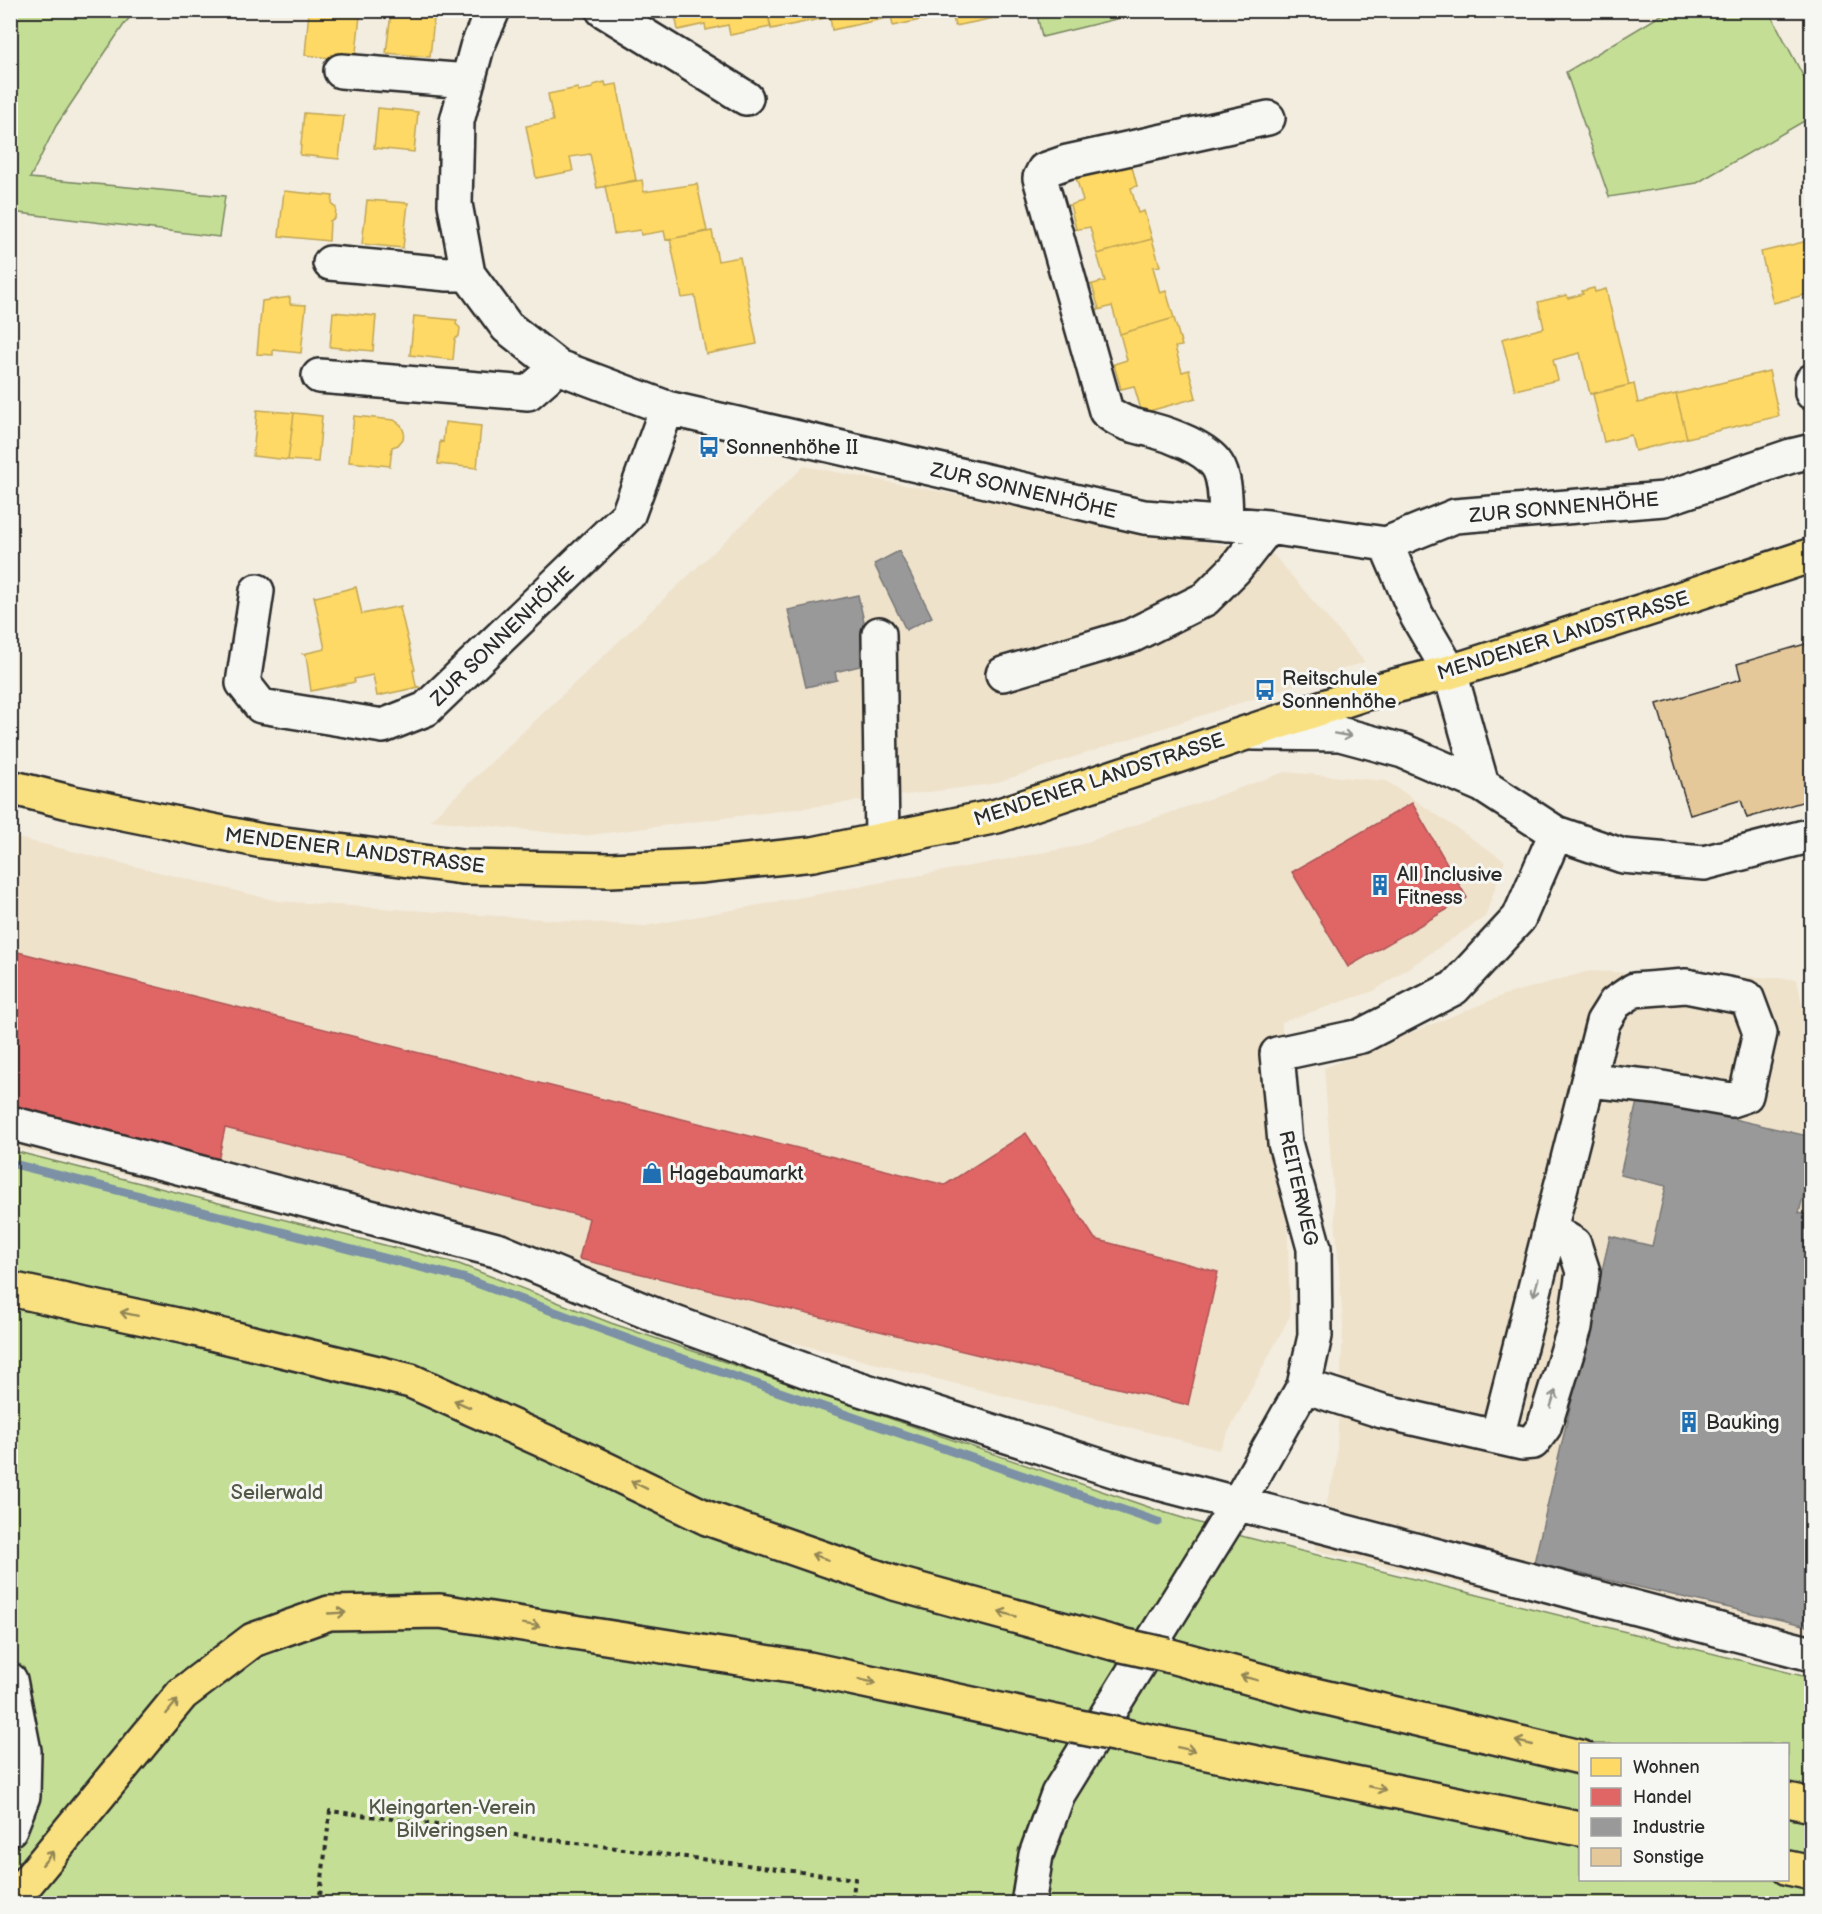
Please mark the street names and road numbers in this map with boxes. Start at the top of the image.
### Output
street label: ZUR SONNENHÖHE [927,457,1119,524]
street label: ZUR SONNENHÖHE [1467,487,1660,528]
street label: ZUR SONNENHÖHE [425,561,579,712]
street label: MENDENER LANDSTRASSE [1435,586,1692,686]
street label: MENDENER LANDSTRASSE [971,728,1228,832]
street label: MENDENER LANDSTRASSE [223,823,486,879]
street label: REITERWEG [1273,1128,1323,1248]

